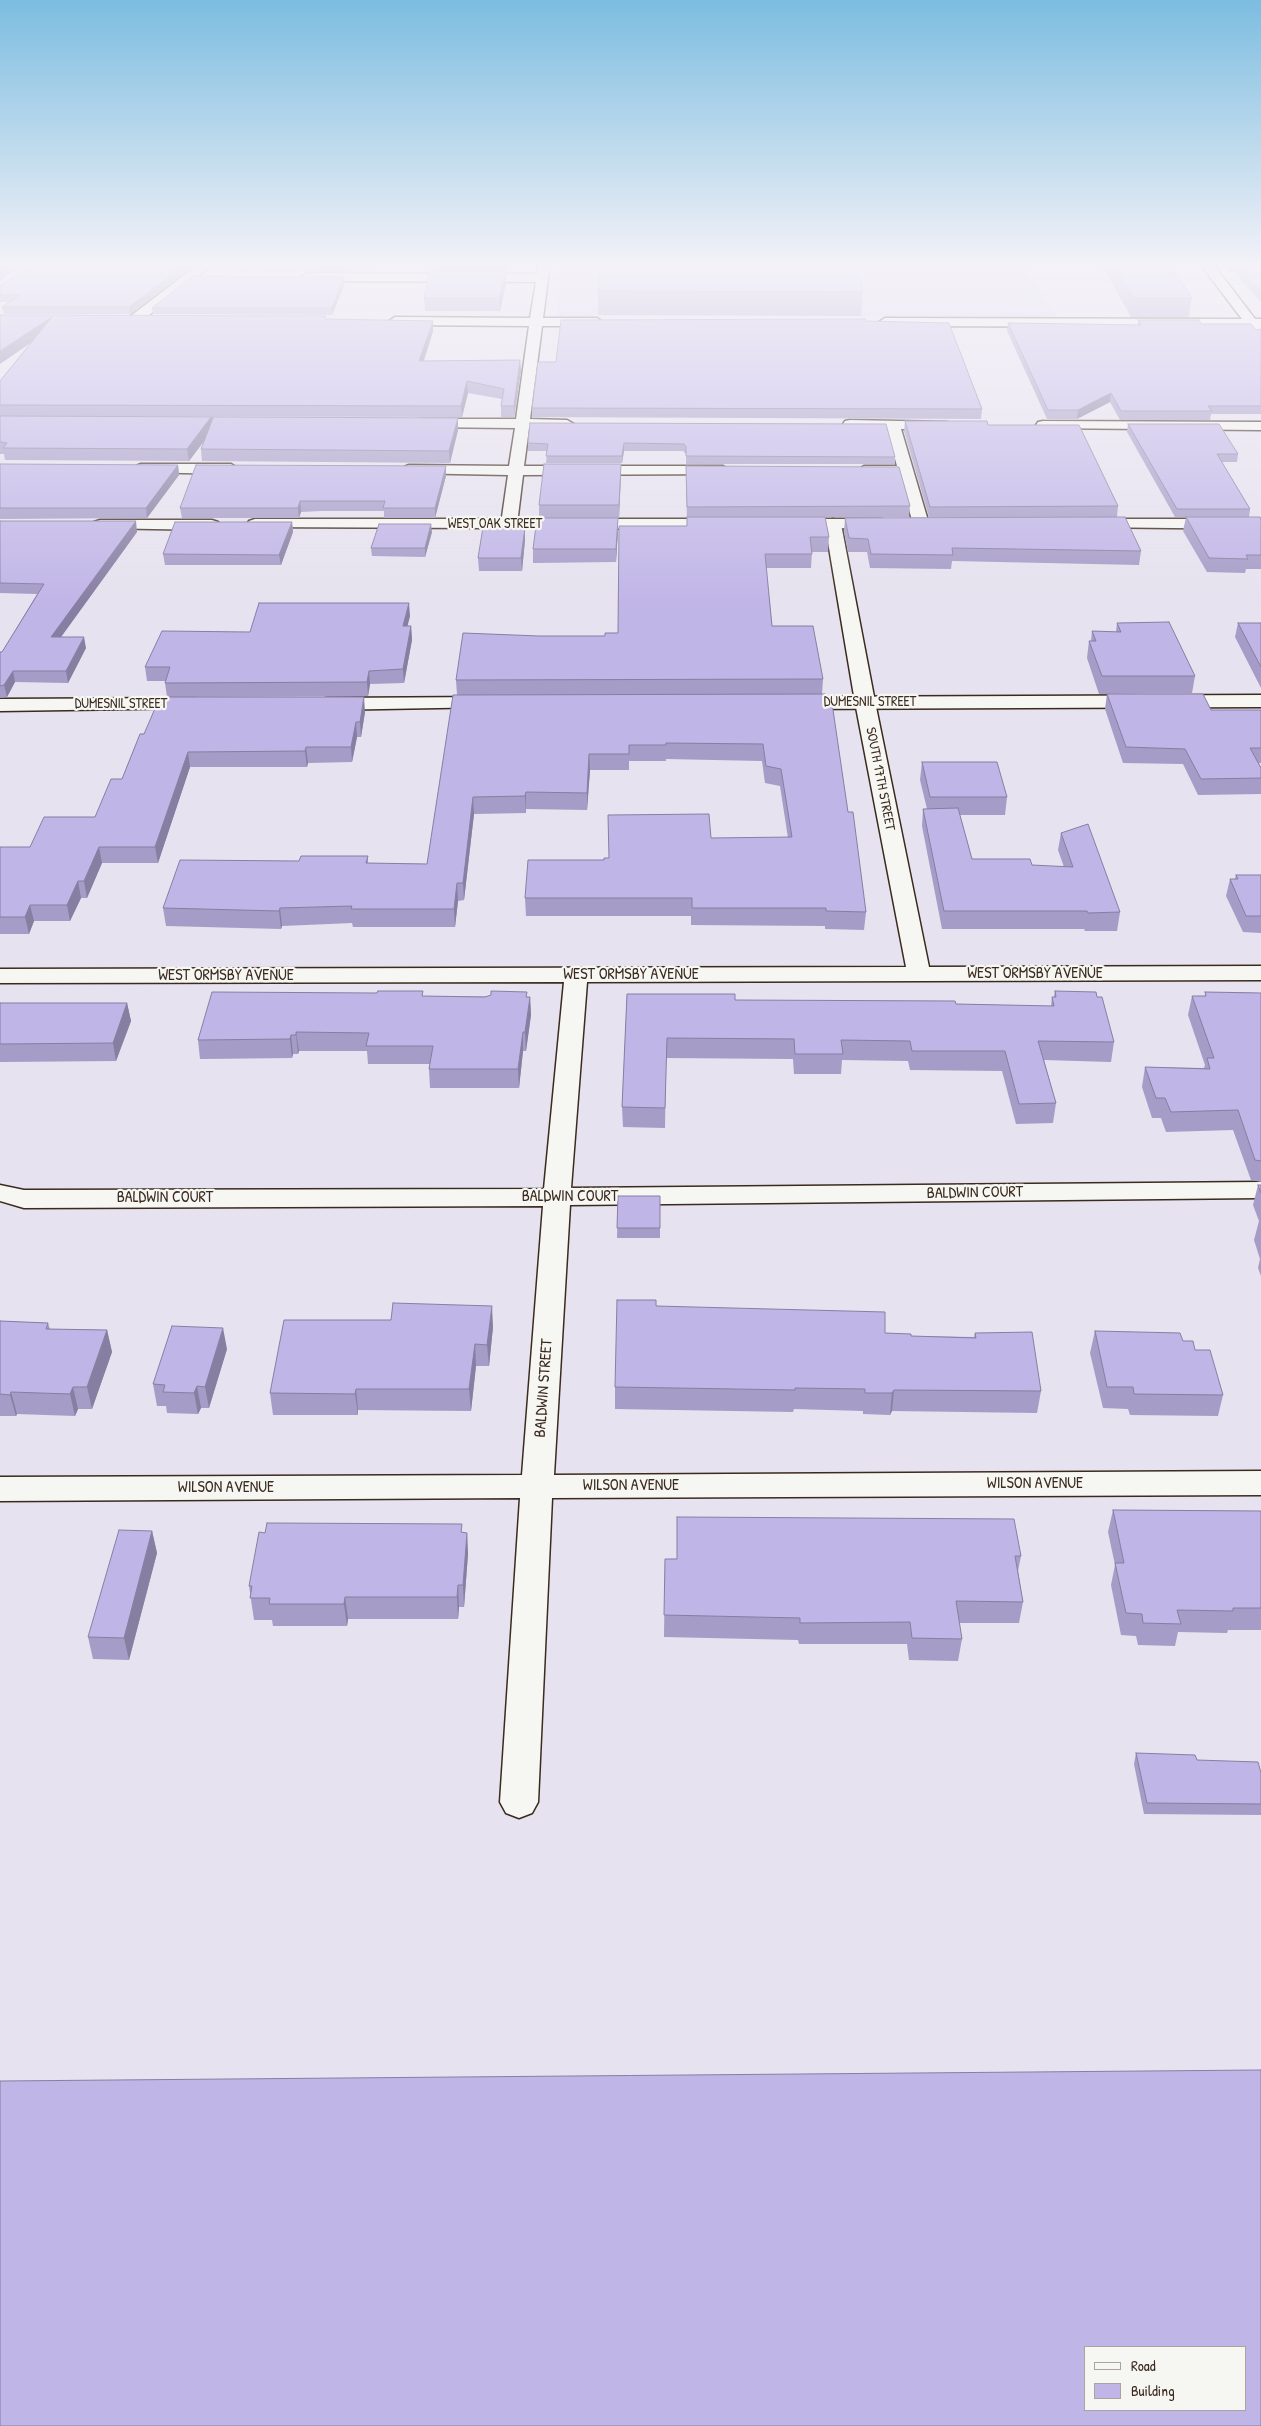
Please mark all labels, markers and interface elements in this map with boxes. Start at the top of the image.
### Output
street label: WEST OAK STREET [448,516,542,532]
street label: DUMESNIL STREET [824,694,916,710]
street label: DUMESNIL STREET [75,696,167,712]
street label: SOUTH 17TH STREET [862,726,898,832]
street label: WEST ORMSBY AVENUE [967,964,1103,984]
street label: WEST ORMSBY AVENUE [563,965,699,985]
street label: WEST ORMSBY AVENUE [158,966,294,986]
street label: BALDWIN COURT [927,1183,1023,1203]
street label: BALDWIN COURT [522,1187,618,1207]
street label: BALDWIN COURT [117,1188,213,1208]
street label: BALDWIN STREET [531,1338,557,1438]
street label: WILSON AVENUE [987,1474,1083,1494]
street label: WILSON AVENUE [583,1476,679,1496]
street label: WILSON AVENUE [178,1478,274,1498]
legend [1084,2346,1246,2411]
text: Road [1131,2355,1156,2376]
text: Building [1131,2380,1175,2401]

